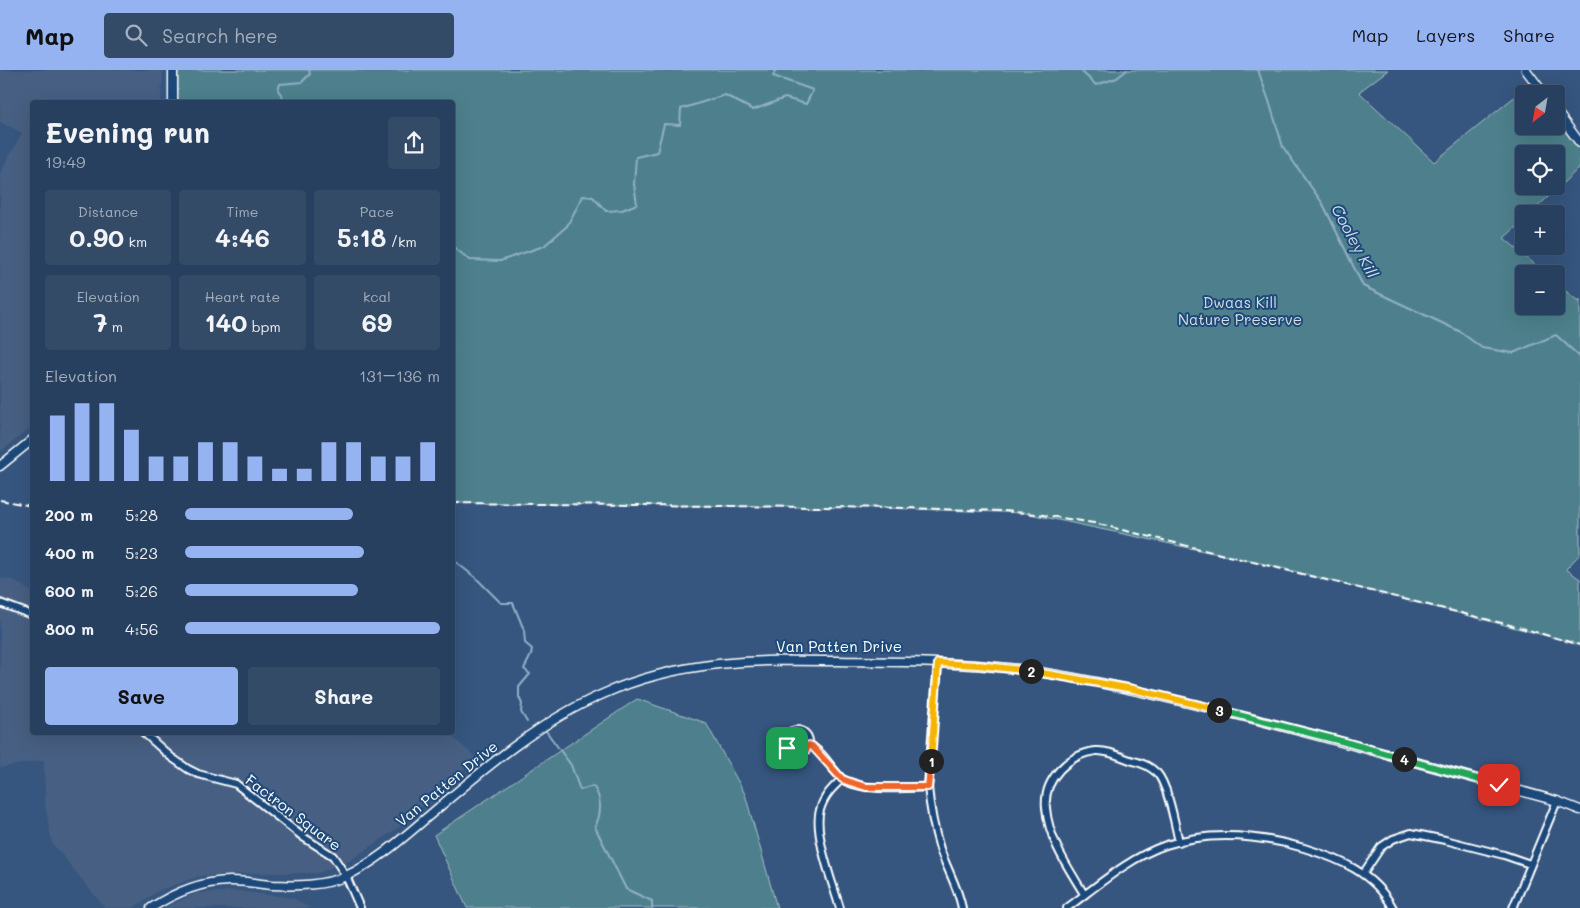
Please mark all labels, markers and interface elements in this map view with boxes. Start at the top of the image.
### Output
search box [104,13,454,58]
text: Map [25,20,74,51]
icon: search [122,21,150,49]
text: Search here [162,23,278,48]
text: Map [1352,23,1388,47]
text: Layers [1416,23,1475,47]
text: Share [1503,23,1555,47]
north arrow [1515,85,1565,135]
map controls [1515,85,1565,315]
text: Evening run [45,114,210,150]
button: share [388,117,440,169]
button: locate [1515,145,1565,195]
text: 19:49 [45,151,85,172]
water label: Cooley Kill [1327,200,1384,281]
text: Distance [78,202,138,221]
text: Time [227,202,258,221]
text: Pace [360,202,394,221]
button: + [1515,205,1565,255]
text: 0.90 [69,221,124,253]
text: 4:46 [215,221,270,253]
text: 5:18 [337,221,386,253]
text: km [124,232,147,251]
text: /km [386,232,417,251]
button: − [1515,265,1565,315]
text: Elevation [77,287,140,306]
text: Heart rate [205,287,280,306]
text: kcal [363,287,391,306]
park label: Dwaas Kill Nature Preserve [1178,292,1302,329]
text: 7 [93,306,107,338]
text: 140 [204,306,247,338]
text: 69 [362,306,392,338]
text: m [107,317,123,336]
text: bpm [247,317,281,336]
text: Elevation [45,365,117,386]
text: 131–136 m [359,365,440,386]
text: 200 m [45,504,93,525]
text: 5:28 [125,504,158,525]
text: 400 m [45,542,94,563]
text: 5:23 [125,542,158,563]
text: 600 m [45,580,94,601]
text: 5:26 [125,580,158,601]
text: 800 m [45,618,94,639]
text: 4:56 [125,618,158,639]
street label: Van Patten Drive [776,636,902,656]
pin: 2 [1018,658,1044,684]
text: 2 [1028,662,1035,681]
button: Save [45,667,238,725]
button: Share [248,667,440,725]
pin: 3 [1206,698,1232,722]
text: 3 [1215,701,1224,720]
pin [766,727,808,769]
icon: arrive [773,734,801,762]
street label: Van Patten Drive [391,736,502,831]
pin: 4 [1392,746,1416,772]
pin: 1 [918,748,944,774]
text: 4 [1400,750,1409,769]
text: 1 [928,752,935,771]
pin [1478,764,1520,806]
street label: Factron Square [242,770,346,855]
icon: check [1485,771,1513,799]

